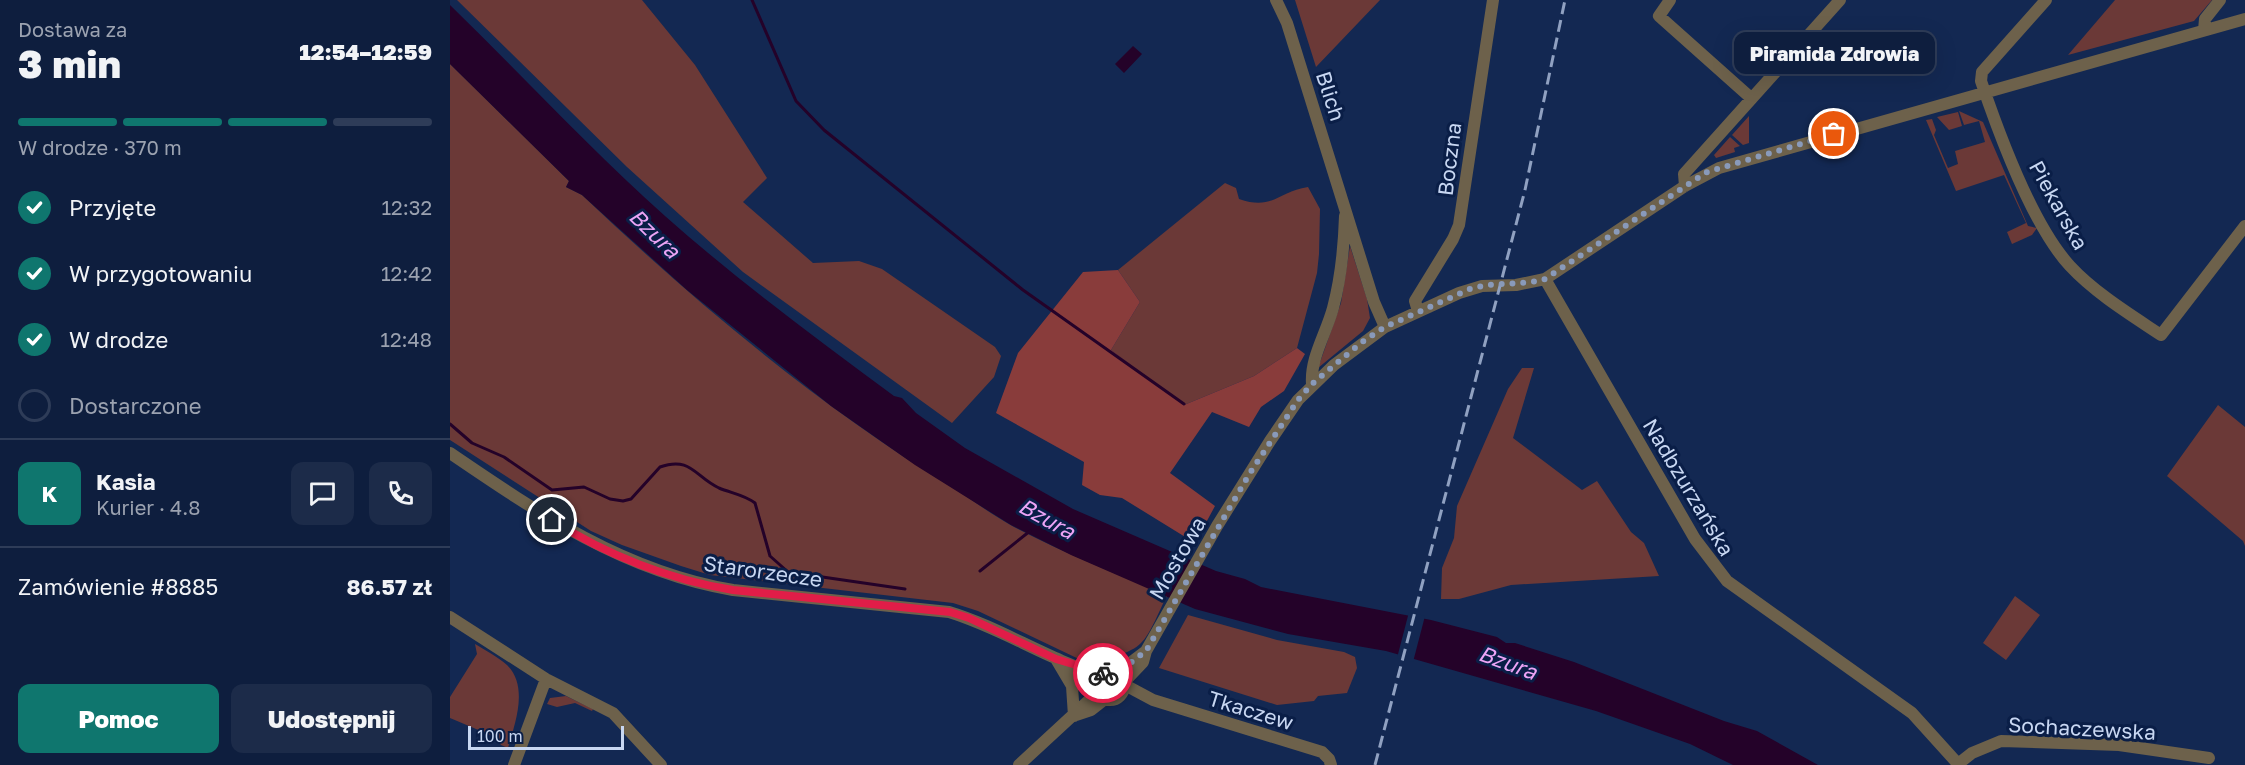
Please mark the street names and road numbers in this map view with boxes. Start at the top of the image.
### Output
street label: Blich [1311,68,1351,124]
street label: Boczna [1432,121,1466,197]
street label: Piekarska [2024,156,2094,254]
street label: Nadbzurzańska [1638,414,1740,560]
street label: Mostowa [1143,512,1211,604]
street label: Starorzecze [702,550,824,592]
street label: Tkaczew [1205,685,1297,735]
street label: Sochaczewska [2007,711,2157,745]

